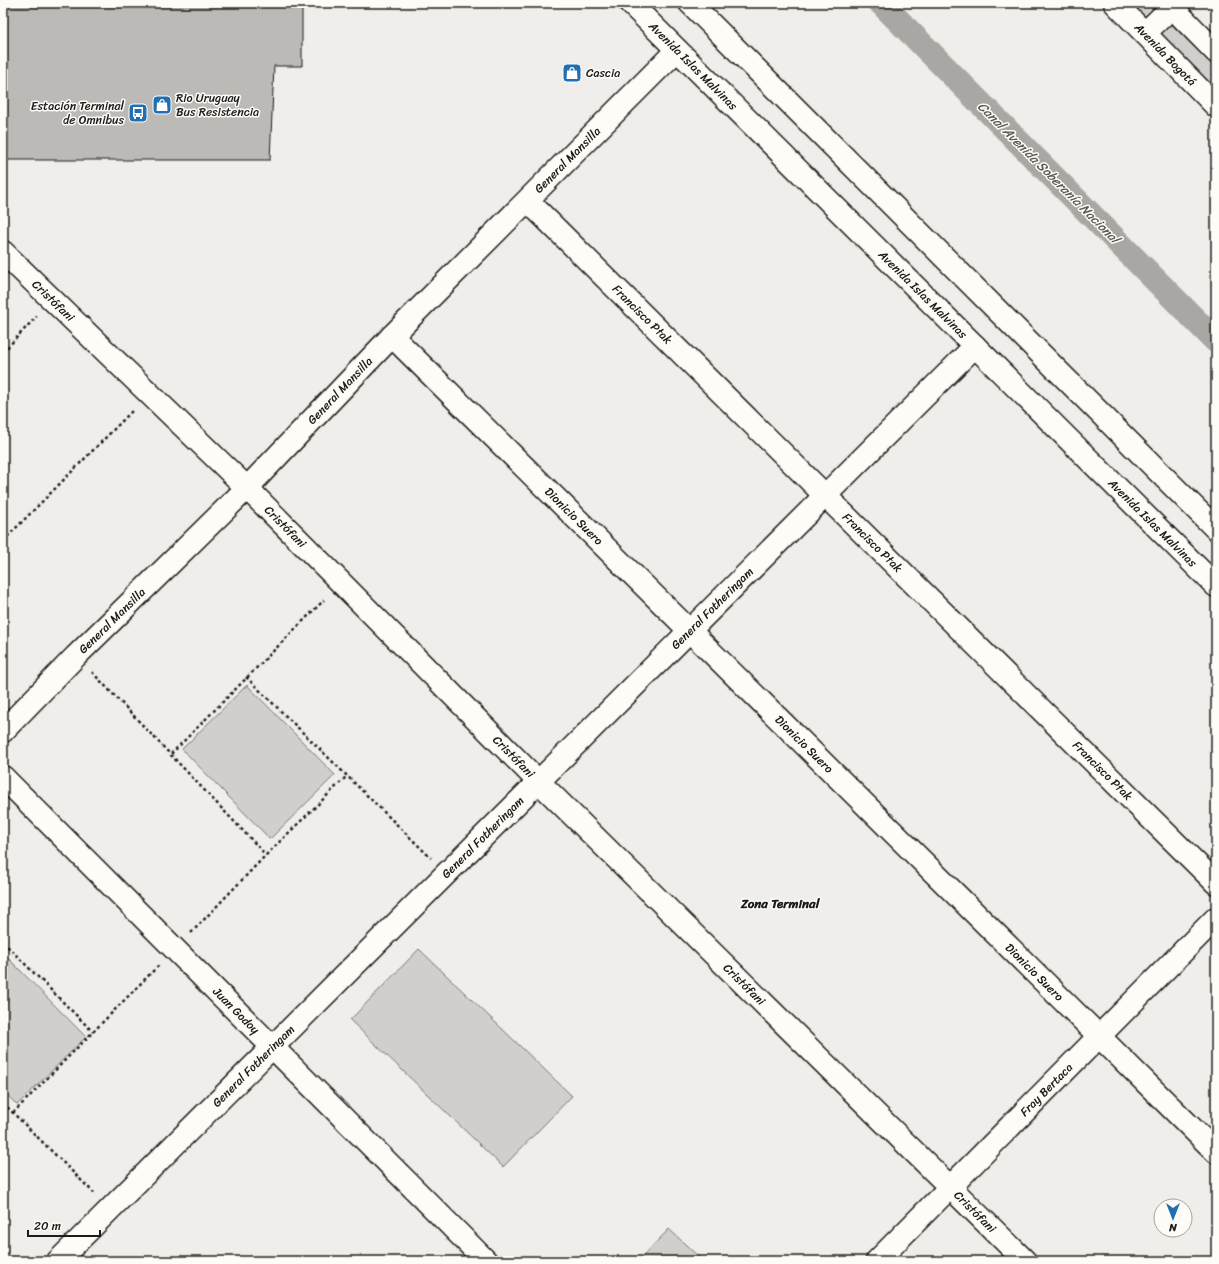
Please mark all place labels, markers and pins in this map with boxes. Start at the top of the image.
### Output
shop icon: Cascia [561,62,583,84]
place label: Cascia [586,62,620,84]
place label: Rio Uruguay Bus Resistencia [176,87,259,123]
shop icon: Rio Uruguay Bus Resistencia [151,94,173,116]
place label: Estación Terminal de Omnibus [31,95,125,131]
bus stop icon: Estación Terminal de Omnibus [127,102,149,124]

